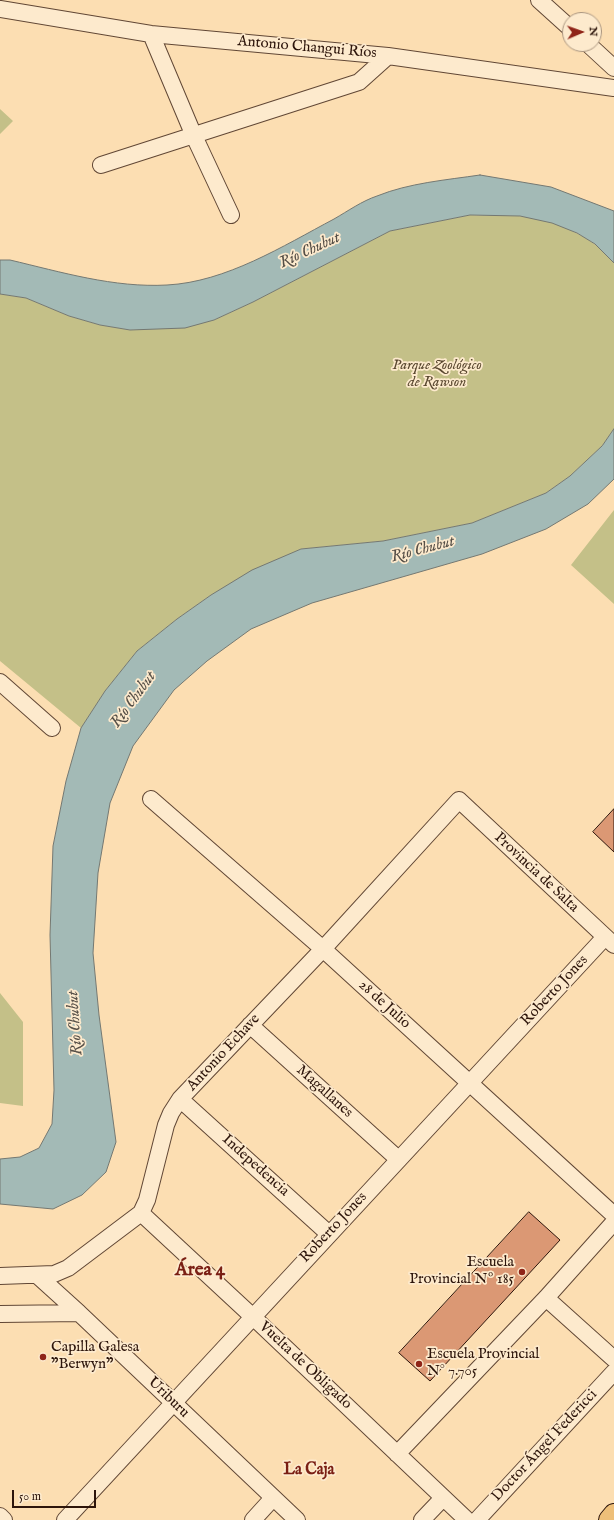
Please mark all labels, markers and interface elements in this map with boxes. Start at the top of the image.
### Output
north arrow [562,12,602,52]
text: N [586,27,600,37]
street label: Antonio Changui Ríos [237,33,377,63]
water label: Río Chubut [276,229,344,273]
park label: Parque Zoológico de Rawson [392,357,482,392]
water label: Río Chubut [389,532,457,568]
water label: Río Chubut [107,668,161,732]
street label: Provincia de Salta [490,829,582,917]
street label: Roberto Jones [518,952,592,1030]
street label: 28 de Julio [354,977,414,1033]
water label: Río Chubut [64,990,88,1056]
street label: Antonio Echave [184,1011,264,1095]
street label: Magallanes [292,1062,356,1122]
street label: Indepedencia [218,1131,292,1201]
street label: Roberto Jones [297,1189,371,1267]
place label: Escuela Provincial Nº 185 [409,1254,514,1289]
district label: Área 4 [175,1260,225,1282]
marker: Escuela Provincial Nº 185 [517,1267,527,1277]
street label: Vuelta de Obligado [255,1318,355,1414]
place label: Capilla Galesa "Berwyn" [51,1339,139,1374]
place label: Escuela Provincial N° 7.705 [427,1346,539,1381]
marker: Capilla Galesa "Berwyn" [38,1352,48,1362]
marker: Escuela Provincial N° 7.705 [414,1359,424,1369]
street label: Uriburu [143,1374,193,1422]
street label: Doctor Ángel Federicci [488,1386,602,1506]
district label: La Caja [284,1461,334,1481]
scale bar [14,1482,98,1508]
text: 50 m [19,1489,41,1504]

